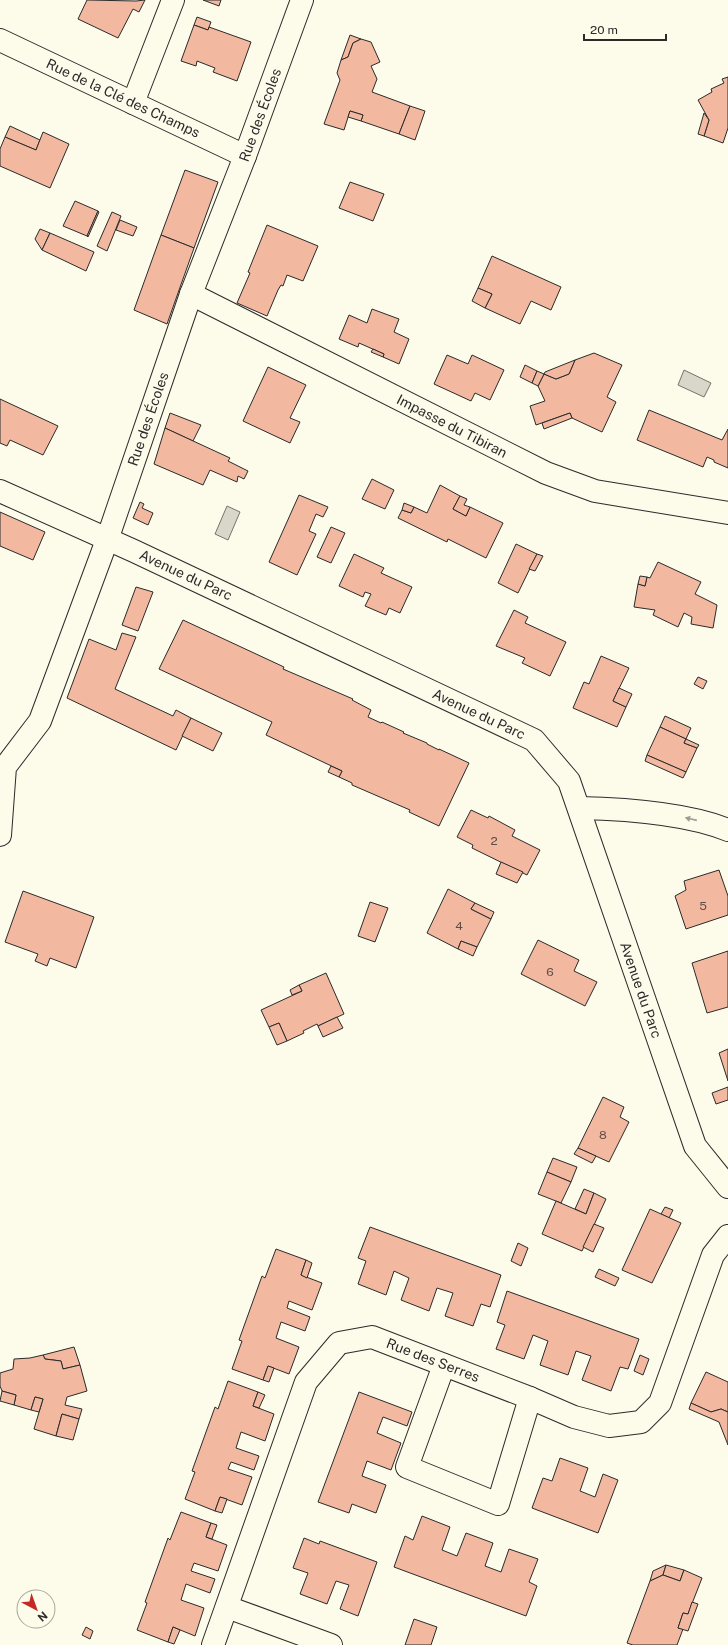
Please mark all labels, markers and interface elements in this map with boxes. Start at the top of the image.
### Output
scale bar [584,16,666,42]
text: 20 m [590,23,618,37]
street label: Rue de la Clé des Champs [44,55,202,141]
street label: Rue des Écoles [235,66,284,164]
street label: Rue des Écoles [124,370,172,468]
street label: Impasse du Tibiran [394,391,510,461]
street label: Avenue du Parc [137,546,235,604]
street label: Avenue du Parc [430,685,528,743]
one-way arrow [685,816,697,822]
house number: 2 [490,834,498,848]
house number: 5 [699,899,707,913]
house number: 4 [455,919,463,933]
street label: Avenue du Parc [617,940,665,1040]
house number: 6 [546,965,554,979]
house number: 8 [599,1128,607,1142]
street label: Rue des Serres [384,1335,482,1385]
north arrow [16,1589,56,1629]
text: N [35,1609,50,1624]

